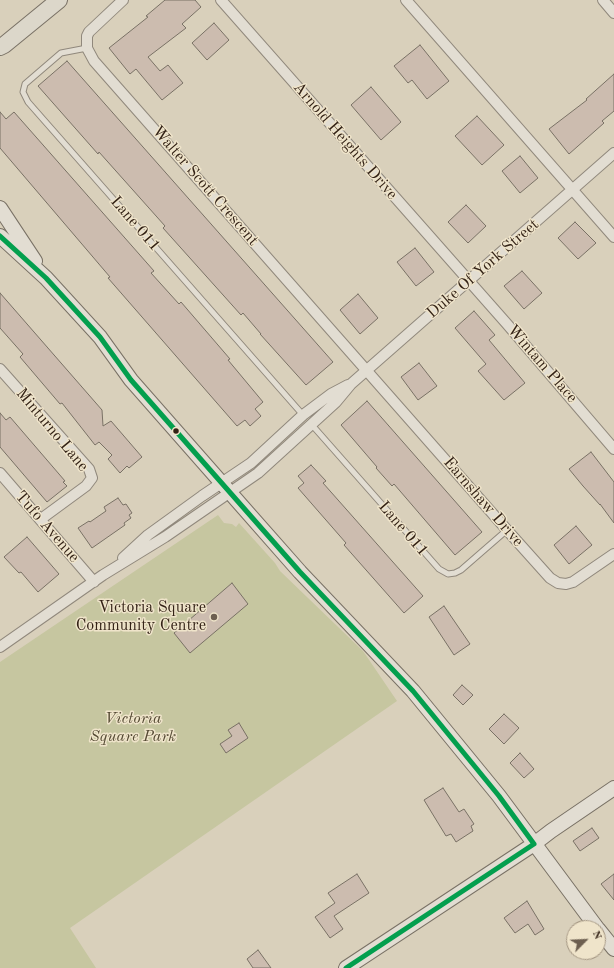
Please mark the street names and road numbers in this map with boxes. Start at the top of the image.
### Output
street label: Arnold Heights Drive [289,78,401,204]
street label: Walter Scott Crescent [148,122,262,250]
street label: Lane 011 [106,192,164,256]
street label: Duke Of York Street [423,215,543,323]
street label: Wintam Place [503,321,581,407]
street label: Minturno Lane [12,384,92,476]
street label: Earnshaw Drive [439,453,527,551]
street label: Tufo Avenue [11,487,83,567]
street label: Lane 011 [374,497,432,561]

